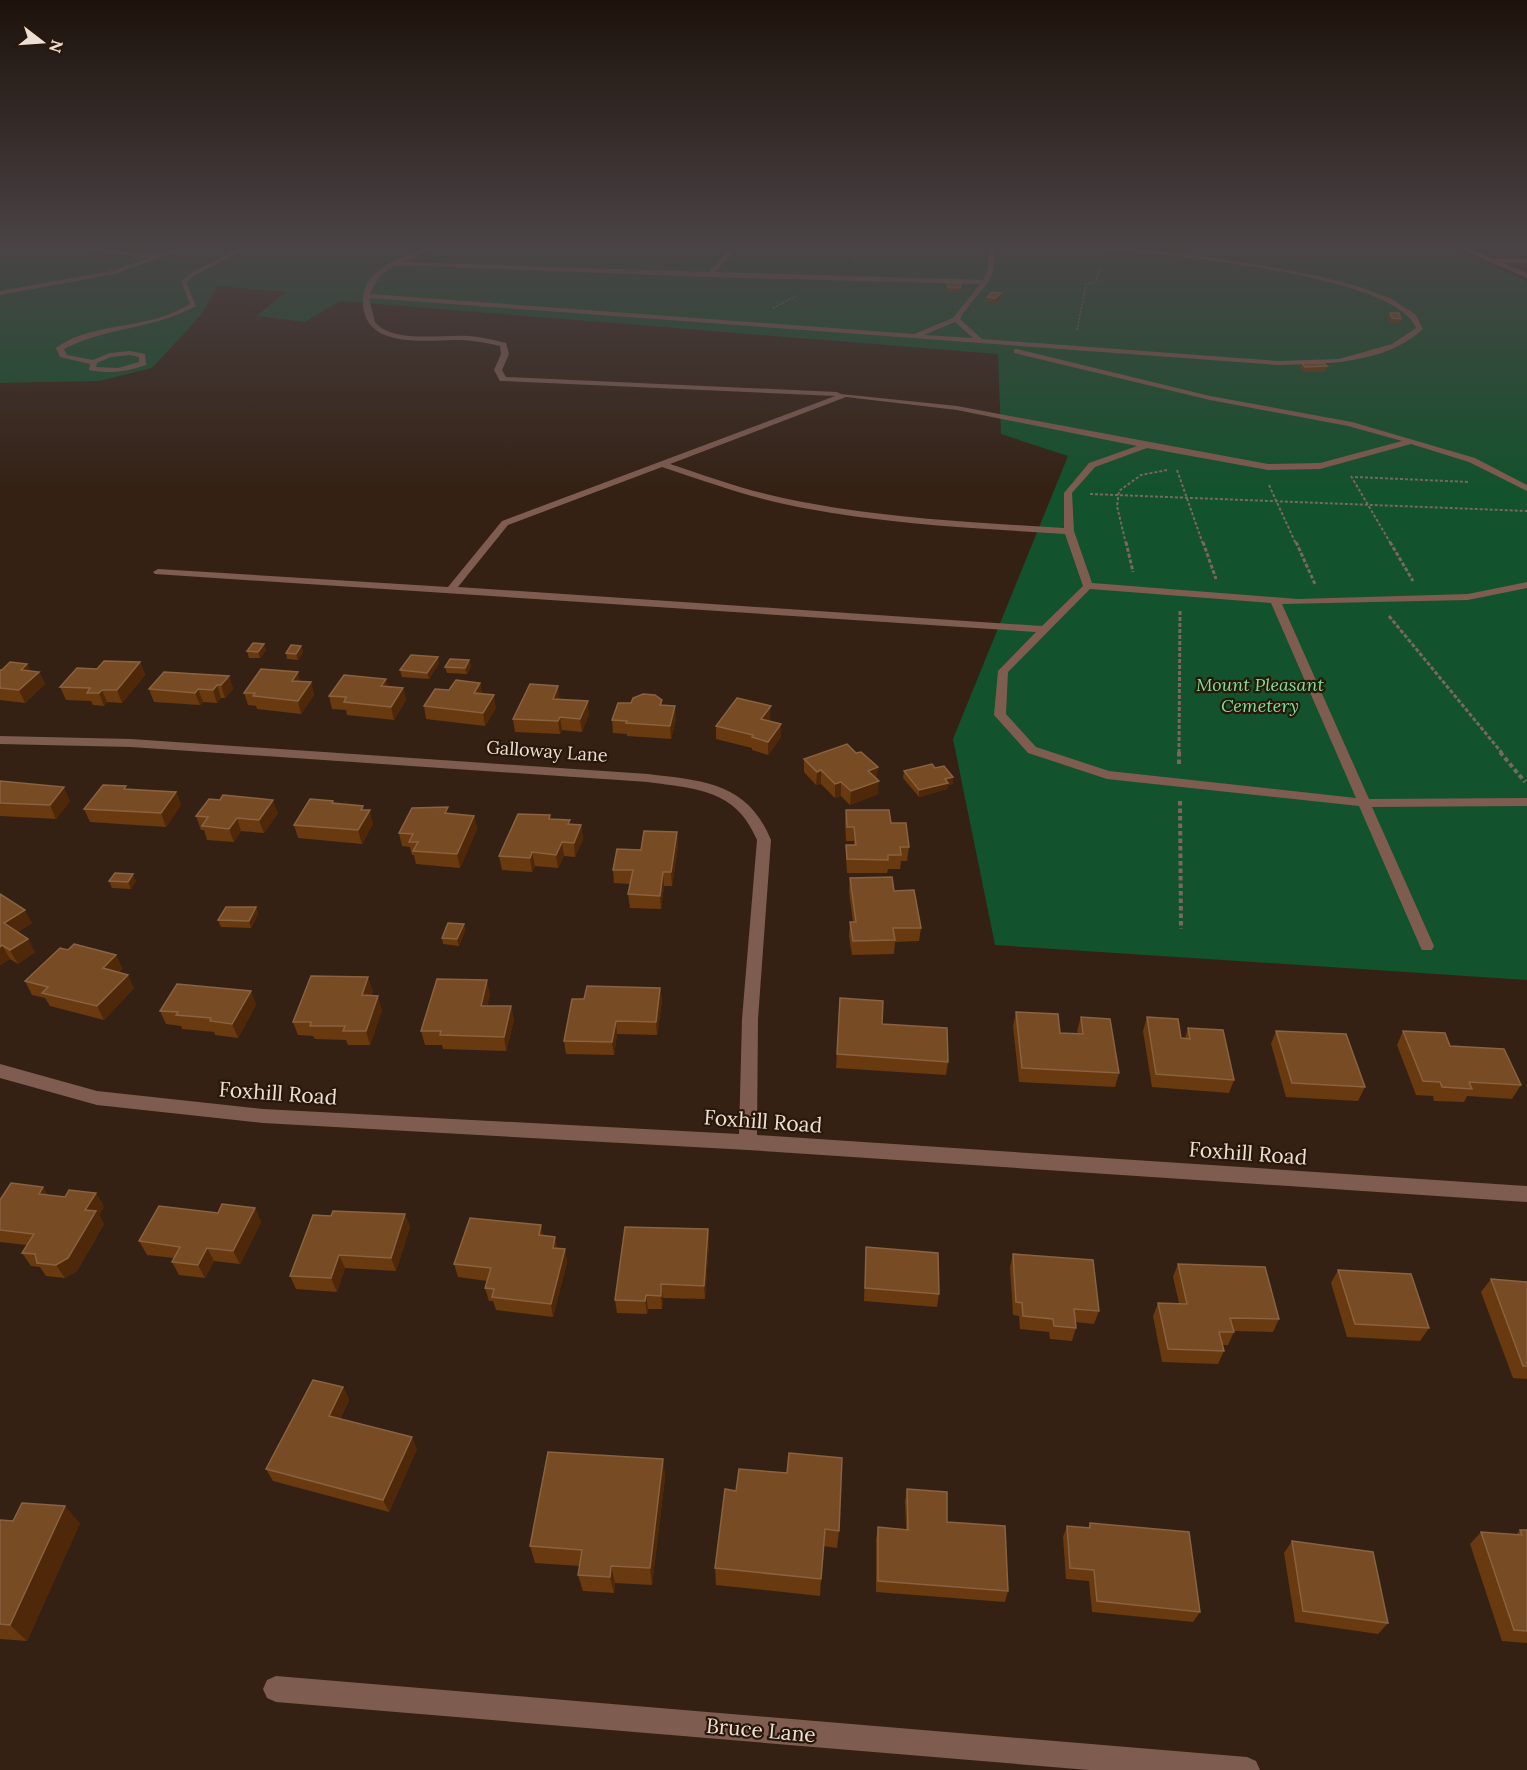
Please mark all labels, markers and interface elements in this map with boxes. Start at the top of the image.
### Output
north arrow [12,12,72,72]
text: N [45,38,68,55]
park label: Mount Pleasant Cemetery [1196,673,1325,717]
street label: Galloway Lane [486,735,609,767]
street label: Foxhill Road [218,1075,338,1111]
street label: Foxhill Road [703,1103,823,1139]
street label: Foxhill Road [1188,1135,1308,1171]
street label: Bruce Lane [705,1712,817,1748]

